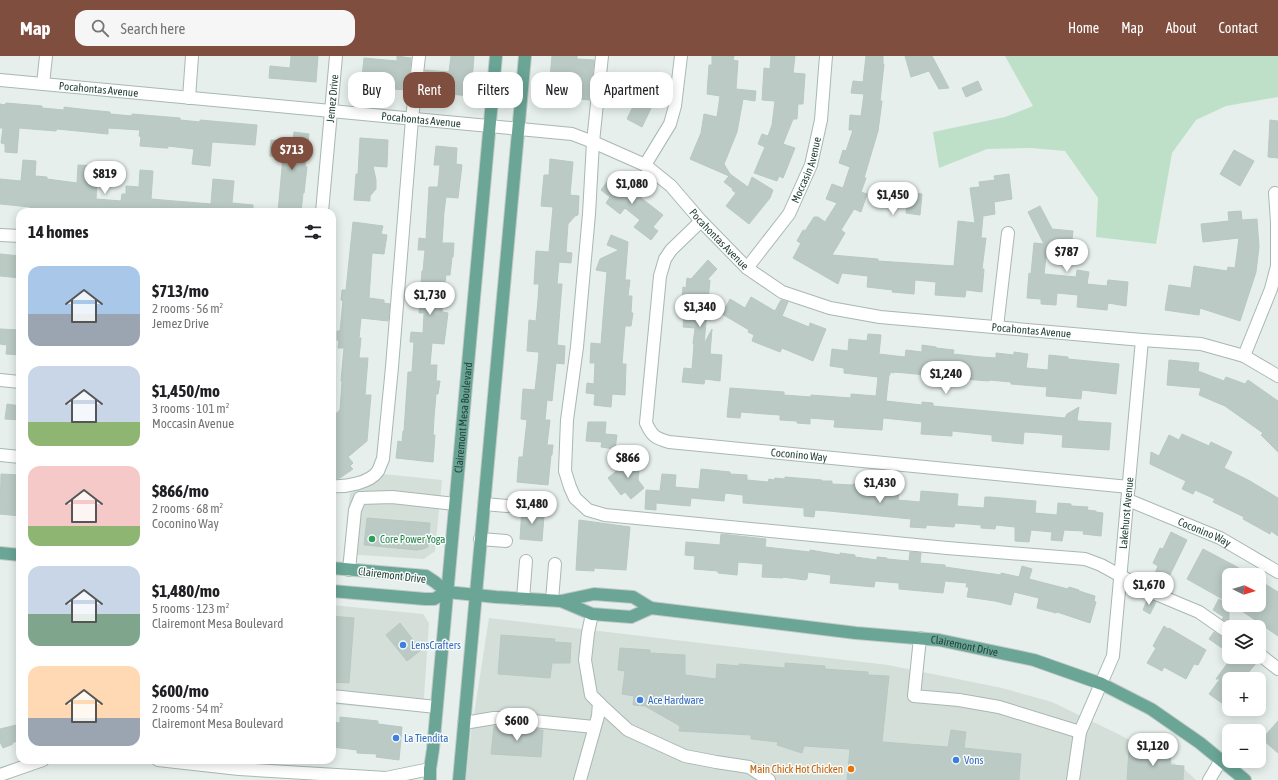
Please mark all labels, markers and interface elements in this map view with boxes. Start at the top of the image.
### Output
search box [75,10,355,46]
text: Map [20,17,51,39]
icon: search [89,17,111,39]
text: Search here [121,20,185,37]
text: Home [1068,20,1099,36]
text: Map [1121,20,1144,36]
text: About [1166,20,1197,36]
text: Contact [1219,20,1258,36]
chip: Buy [348,72,395,108]
chip: Rent [403,72,455,108]
chip: Filters [463,72,523,108]
chip: New [531,72,582,108]
chip: Apartment [590,72,673,108]
street label: Jemez Drive [324,74,340,123]
street label: Pocahontas Avenue [58,80,139,99]
street label: Pocahontas Avenue [381,110,461,129]
street label: Moccasin Avenue [789,136,823,205]
pin: $713 [268,137,316,171]
text: $713 [280,142,304,157]
pin: $819 [81,161,129,195]
text: $819 [93,166,117,181]
pin: $1,080 [599,171,665,205]
text: $1,080 [616,176,648,191]
pin: $1,450 [860,182,926,216]
text: $1,450 [877,187,909,202]
street label: Pocahontas Avenue [687,206,751,272]
icon: filters [302,221,324,243]
text: 14 homes [28,222,89,242]
pin: $787 [1043,239,1091,273]
text: $787 [1055,244,1079,259]
text: $713/mo [152,281,209,301]
icon: home [60,282,108,330]
pin: $1,730 [397,282,463,316]
text: $1,730 [414,287,446,302]
pin: $1,340 [667,294,733,328]
text: $1,340 [684,299,716,314]
text: 2 rooms · 56 m² [152,301,223,316]
text: Jemez Drive [152,316,209,331]
street label: Pocahontas Avenue [991,321,1072,340]
pin: $1,240 [913,361,979,395]
street label: Clairemont Mesa Boulevard [452,362,474,474]
text: $1,240 [930,366,962,381]
text: $1,450/mo [152,381,220,401]
icon: home [60,382,108,430]
text: 3 rooms · 101 m² [152,401,229,416]
text: Moccasin Avenue [152,416,234,431]
pin: $866 [604,445,652,479]
street label: Coconino Way [770,446,828,463]
text: $866 [616,450,640,465]
pin: $1,430 [847,470,913,504]
text: $1,430 [864,475,896,490]
street label: Lakehurst Avenue [1117,477,1135,549]
text: $866/mo [152,481,209,501]
icon: home [60,482,108,530]
pin: $1,480 [499,491,565,525]
text: $1,480 [516,496,548,511]
text: 2 rooms · 68 m² [152,501,223,516]
street label: Coconino Way [1176,515,1234,549]
text: Coconino Way [152,516,219,531]
place label: Core Power Yoga [380,533,445,545]
marker: Core Power Yoga [367,534,377,544]
street label: Clairemont Drive [357,565,427,585]
north arrow [1222,568,1266,612]
map controls [1222,568,1266,768]
pin: $1,670 [1116,572,1182,606]
text: $1,670 [1133,577,1165,592]
text: $1,480/mo [152,581,220,601]
icon: home [60,582,108,630]
text: 5 rooms · 123 m² [152,601,229,616]
text: Clairemont Mesa Boulevard [152,616,283,631]
button: layers [1222,620,1266,664]
street label: Clairemont Drive [930,633,999,658]
place label: LensCrafters [411,639,461,651]
marker: LensCrafters [398,640,408,650]
button: + [1222,672,1266,716]
text: $600/mo [152,681,209,701]
icon: home [60,682,108,730]
place label: Ace Hardware [648,694,704,706]
marker: Ace Hardware [635,695,645,705]
text: 2 rooms · 54 m² [152,701,223,716]
pin: $600 [493,708,541,742]
text: $600 [505,713,529,728]
text: Clairemont Mesa Boulevard [152,716,283,731]
button: − [1222,724,1266,768]
place label: La Tiendita [404,732,448,744]
marker: La Tiendita [391,733,401,743]
pin: $1,120 [1120,733,1186,767]
text: $1,120 [1137,738,1169,753]
place label: Vons [964,754,984,766]
marker: Vons [951,755,961,765]
place label: Main Chick Hot Chicken [750,763,843,775]
marker: Main Chick Hot Chicken [846,764,856,774]

